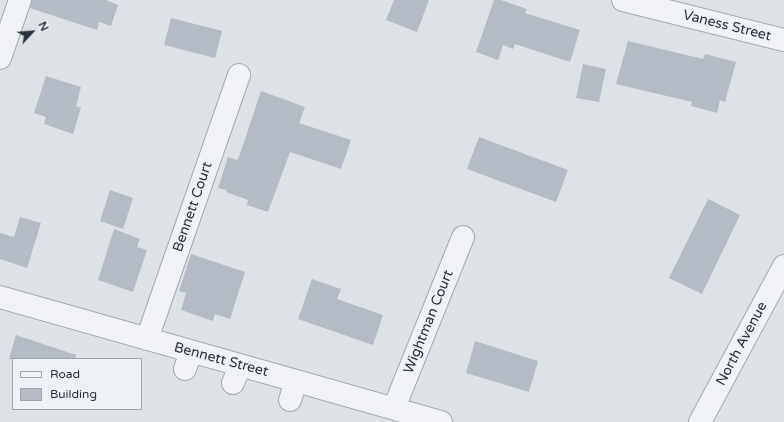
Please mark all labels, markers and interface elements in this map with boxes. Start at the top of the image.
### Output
street label: Vaness Street [681,7,773,45]
north arrow [12,12,52,52]
text: N [35,20,51,33]
street label: Bennett Court [170,160,216,254]
street label: Wightman Court [401,268,457,376]
street label: North Avenue [713,299,771,389]
street label: Bennett Street [172,339,270,381]
legend [12,358,142,410]
text: Road [50,367,80,381]
text: Building [50,387,97,401]

